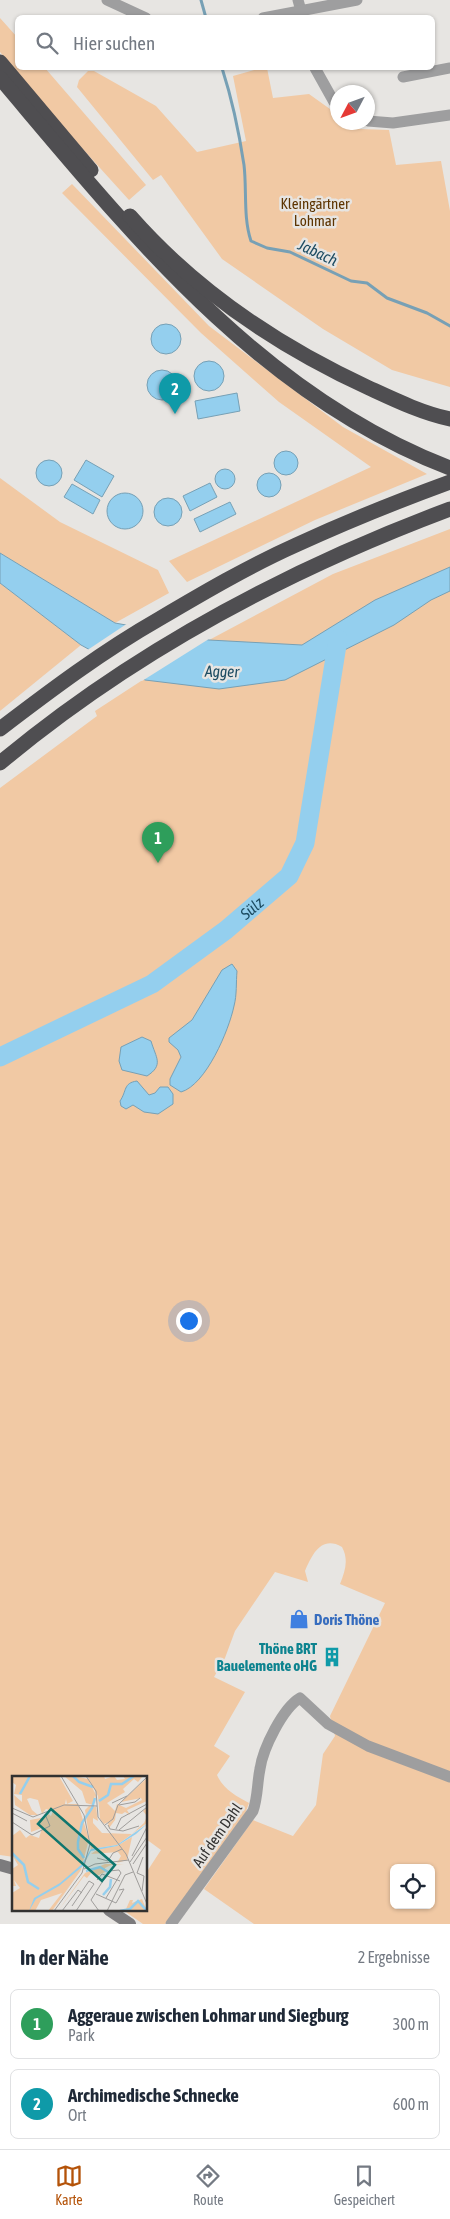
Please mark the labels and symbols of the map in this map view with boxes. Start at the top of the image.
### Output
north arrow [330,85,375,130]
park label: Kleingärtner Lohmar [281,195,350,229]
water label: Jabach [295,235,341,269]
pin: 2 [159,373,191,414]
water label: Agger [204,662,241,681]
pin: 1 [142,822,174,863]
water label: Sülz [236,893,267,923]
your location [176,1308,202,1334]
shop icon: Doris Thöne [288,1608,310,1630]
place label: Doris Thöne [314,1611,380,1628]
place label: Thöne BRT Bauelemente oHG [217,1640,317,1674]
building icon: Thöne BRT Bauelemente oHG [321,1646,343,1668]
inset map [12,1776,148,1912]
street label: Auf dem Dahl [189,1800,245,1870]

